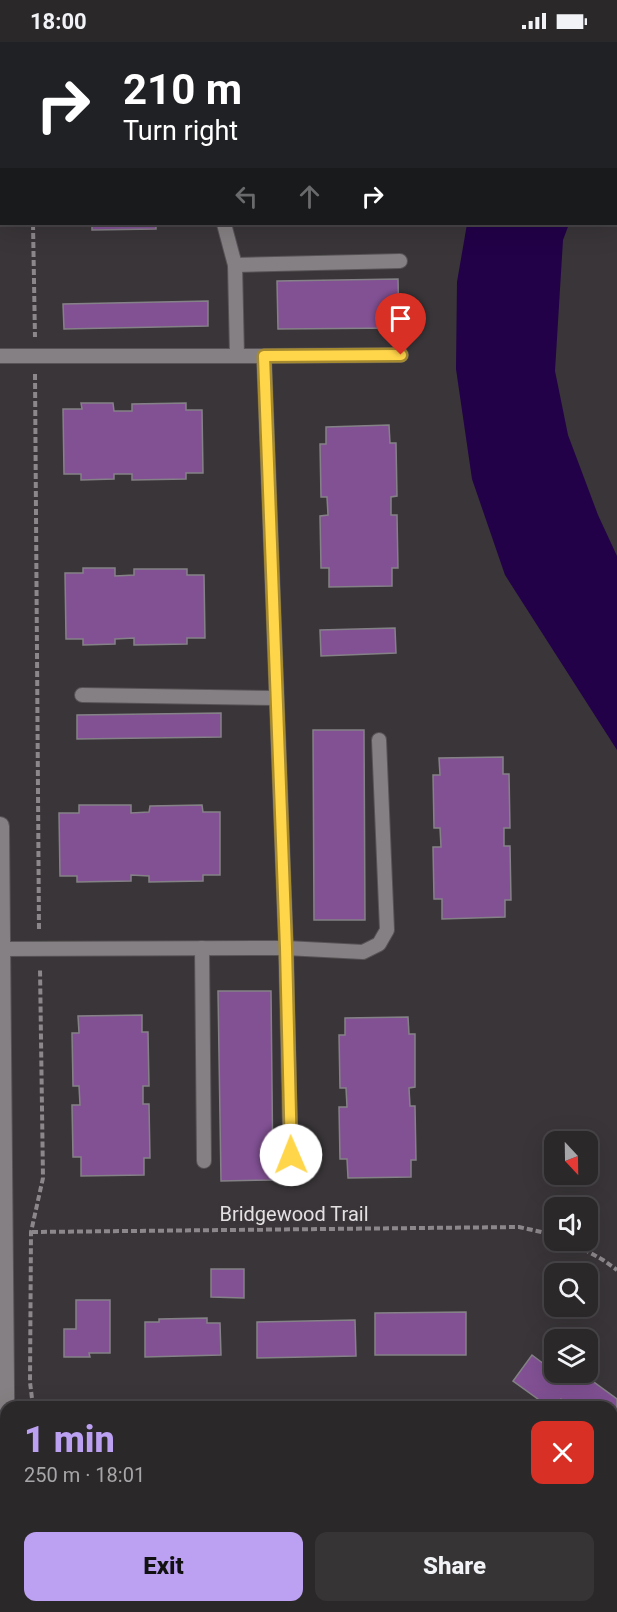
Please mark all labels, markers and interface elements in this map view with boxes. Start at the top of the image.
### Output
text: 18:00 [30,9,87,34]
text: 210 m [123,65,242,114]
icon: right [24,66,102,144]
text: Turn right [123,115,238,147]
icon: left [230,180,263,213]
icon: ahead [293,180,326,213]
icon: right [356,180,389,213]
pin [375,293,426,355]
icon: arrive [384,302,417,335]
position arrow [259,1123,323,1187]
north arrow [544,1131,598,1185]
map controls [544,1131,598,1383]
button: sound [544,1197,598,1251]
street label: Bridgewood Trail [219,1202,369,1226]
button: search [544,1263,598,1317]
button: layers [544,1329,598,1383]
text: 1 min [24,1419,115,1461]
button: close [531,1421,594,1484]
text: 250 m · 18:01 [24,1463,145,1487]
button: Exit [24,1532,303,1601]
button: Share [315,1532,594,1601]

